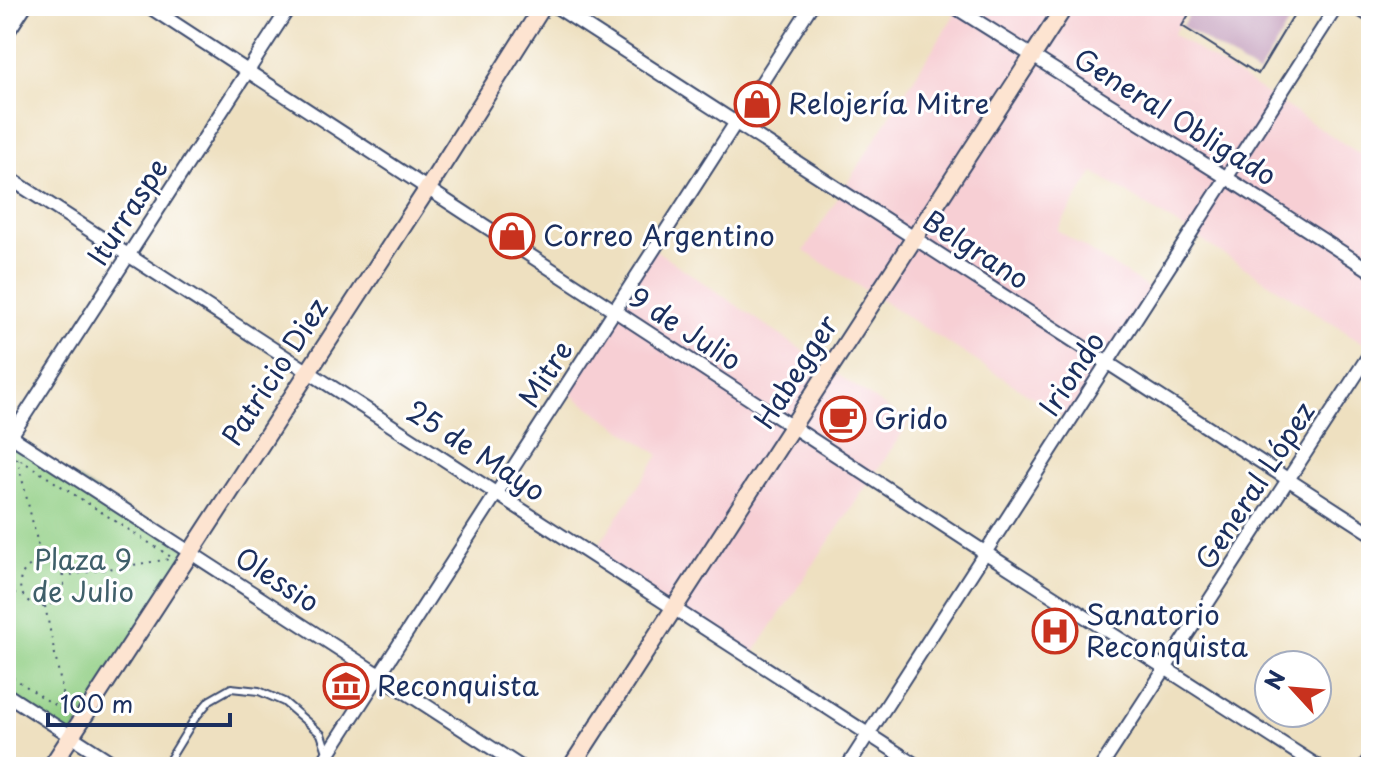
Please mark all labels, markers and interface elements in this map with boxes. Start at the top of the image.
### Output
street label: General Obligado [1066,36,1286,195]
shop icon: Relojería Mitre [733,80,781,128]
place label: Relojería Mitre [788,81,989,124]
street label: Iturraspe [76,149,178,274]
street label: Belgrano [915,198,1038,299]
shop icon: Correo Argentino [488,212,536,260]
place label: Correo Argentino [543,213,775,256]
street label: 9 de Julio [621,275,751,380]
street label: Patricio Diez [210,289,338,454]
street label: Habegger [742,306,848,437]
street label: Iriondo [1027,322,1114,424]
street label: Mitre [507,331,583,415]
street label: 25 de Mayo [399,389,555,511]
street label: General López [1183,393,1324,578]
cafe icon: Grido [819,395,867,443]
place label: Grido [874,396,948,439]
street label: Olessio [227,535,329,622]
park label: Plaza 9 de Julio [32,537,134,612]
place label: Sanatorio Reconquista [1086,592,1249,667]
hospital icon: Sanatorio Reconquista [1031,607,1079,655]
north arrow [1253,649,1333,729]
museum icon: Reconquista [322,662,370,710]
place label: Reconquista [377,663,540,706]
text: N [1255,665,1292,695]
scale bar [48,677,230,727]
text: 100 m [60,685,133,721]

